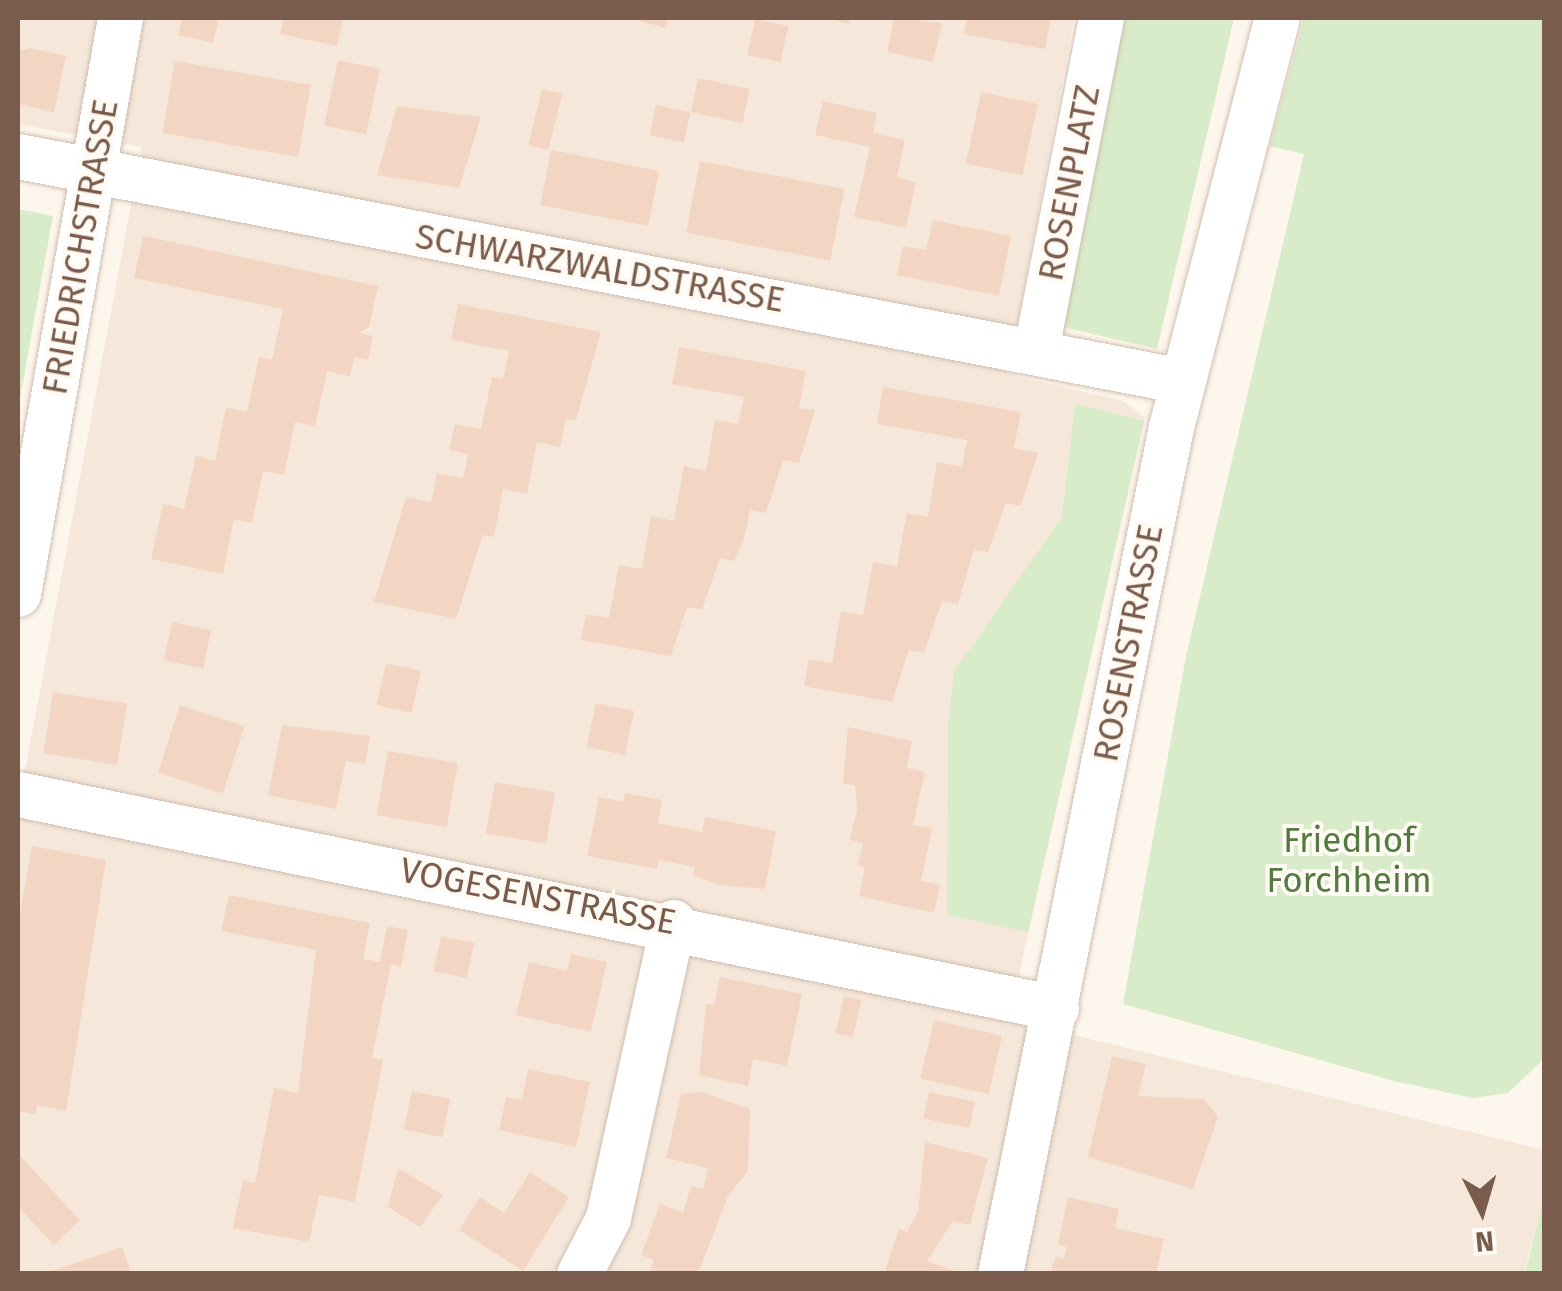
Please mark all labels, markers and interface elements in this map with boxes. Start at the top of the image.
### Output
street label: ROSENPLATZ [1029,82,1109,284]
street label: FRIEDRICHSTRASSE [33,96,127,398]
street label: SCHWARZWALDSTRASSE [412,215,788,321]
street label: ROSENSTRASSE [1084,521,1172,765]
park label: Friedhof Forchheim [1266,819,1432,901]
street label: VOGESENSTRASSE [397,849,679,943]
north arrow [1432,1161,1532,1261]
text: N [1474,1224,1495,1259]

